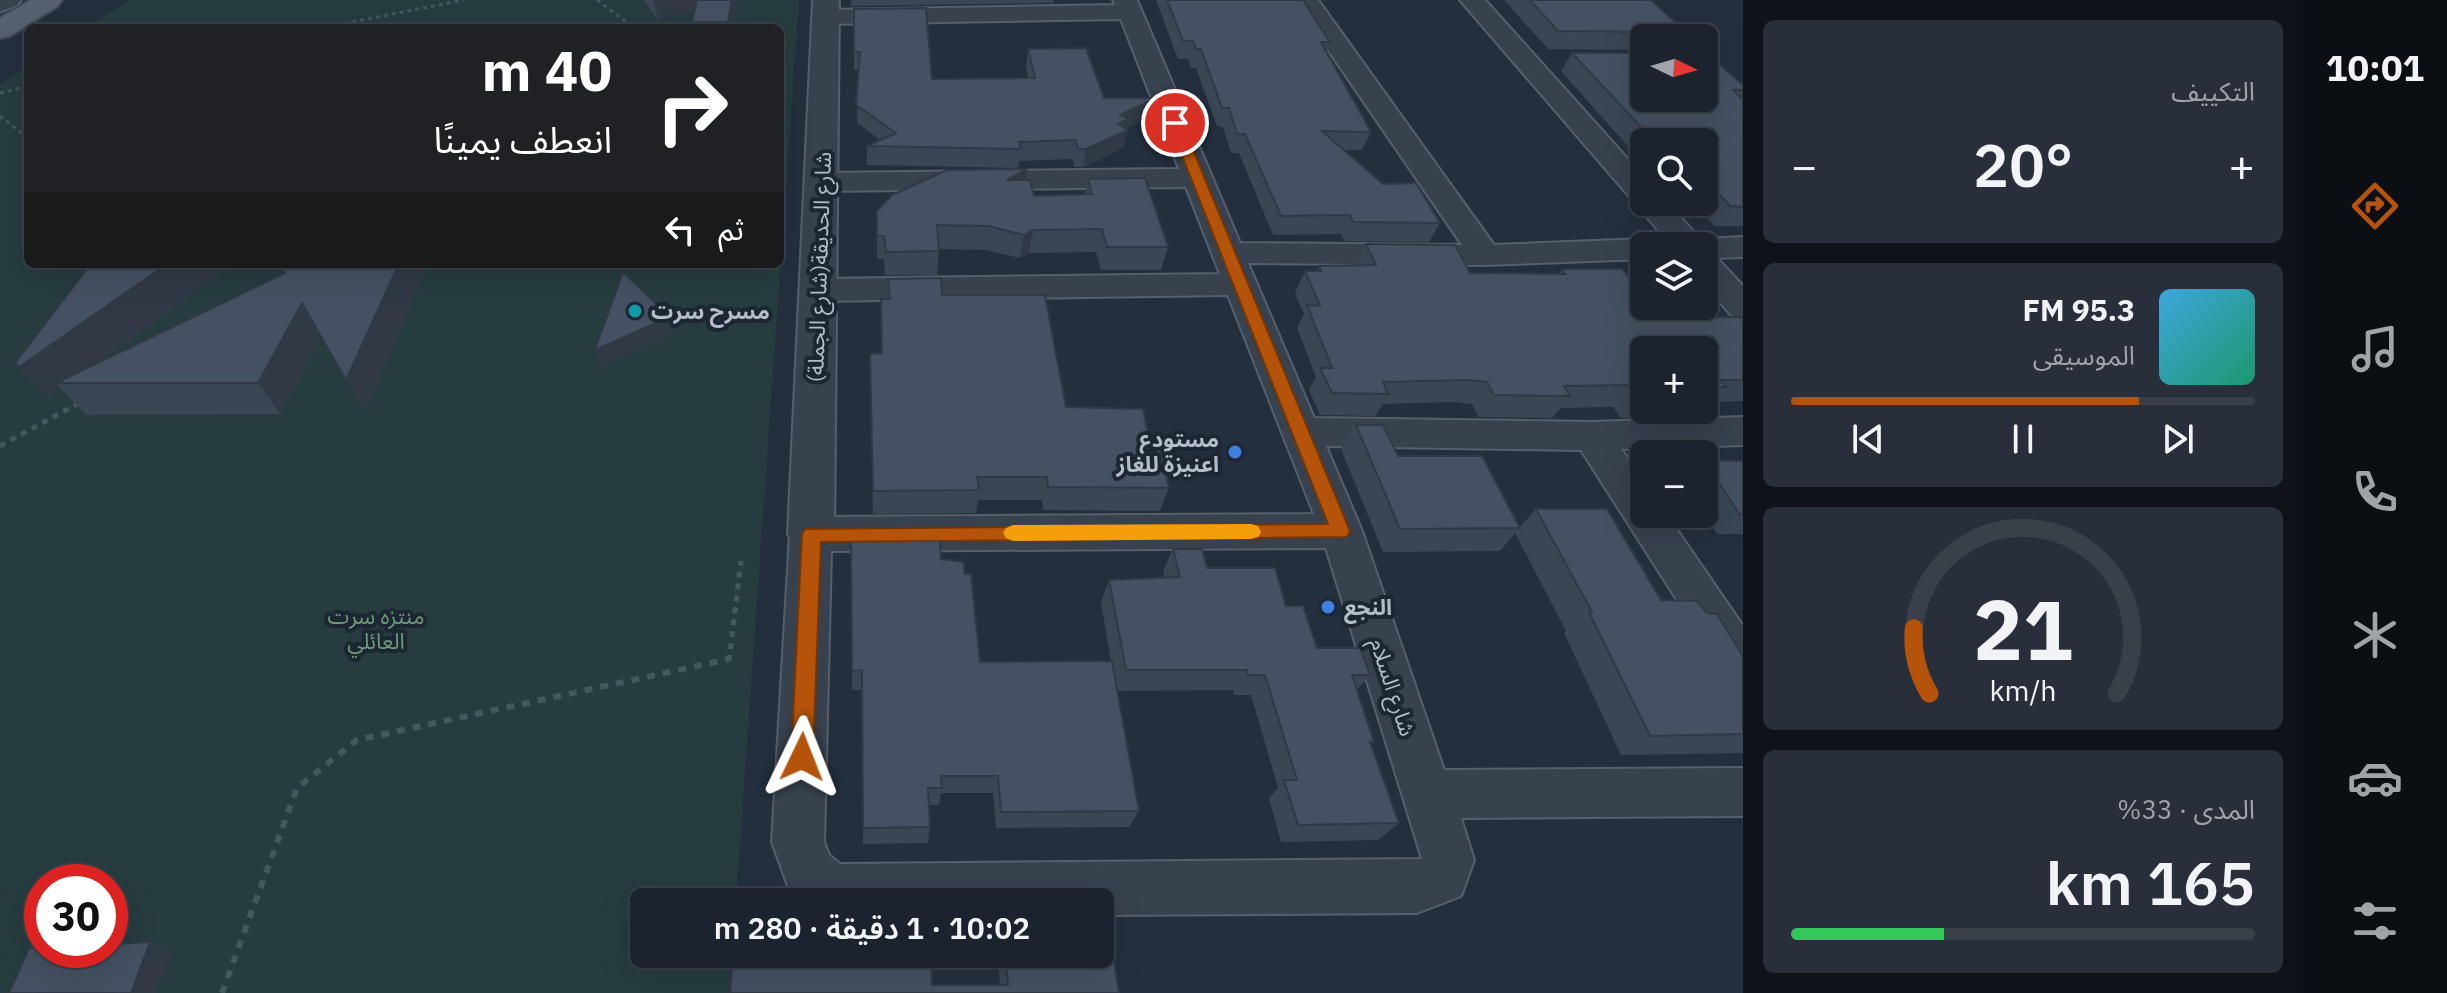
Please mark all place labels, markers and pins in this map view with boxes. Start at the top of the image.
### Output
pin [1141,89,1209,157]
place label: مسرح سرت [651,296,770,328]
marker: مسرح سرت [626,302,644,320]
place label: مستودع اعنيزة للغاز [1115,424,1219,478]
marker: مستودع اعنيزة للغاز [1226,443,1244,461]
place label: النجع [1344,592,1392,624]
marker: النجع [1319,598,1337,616]

